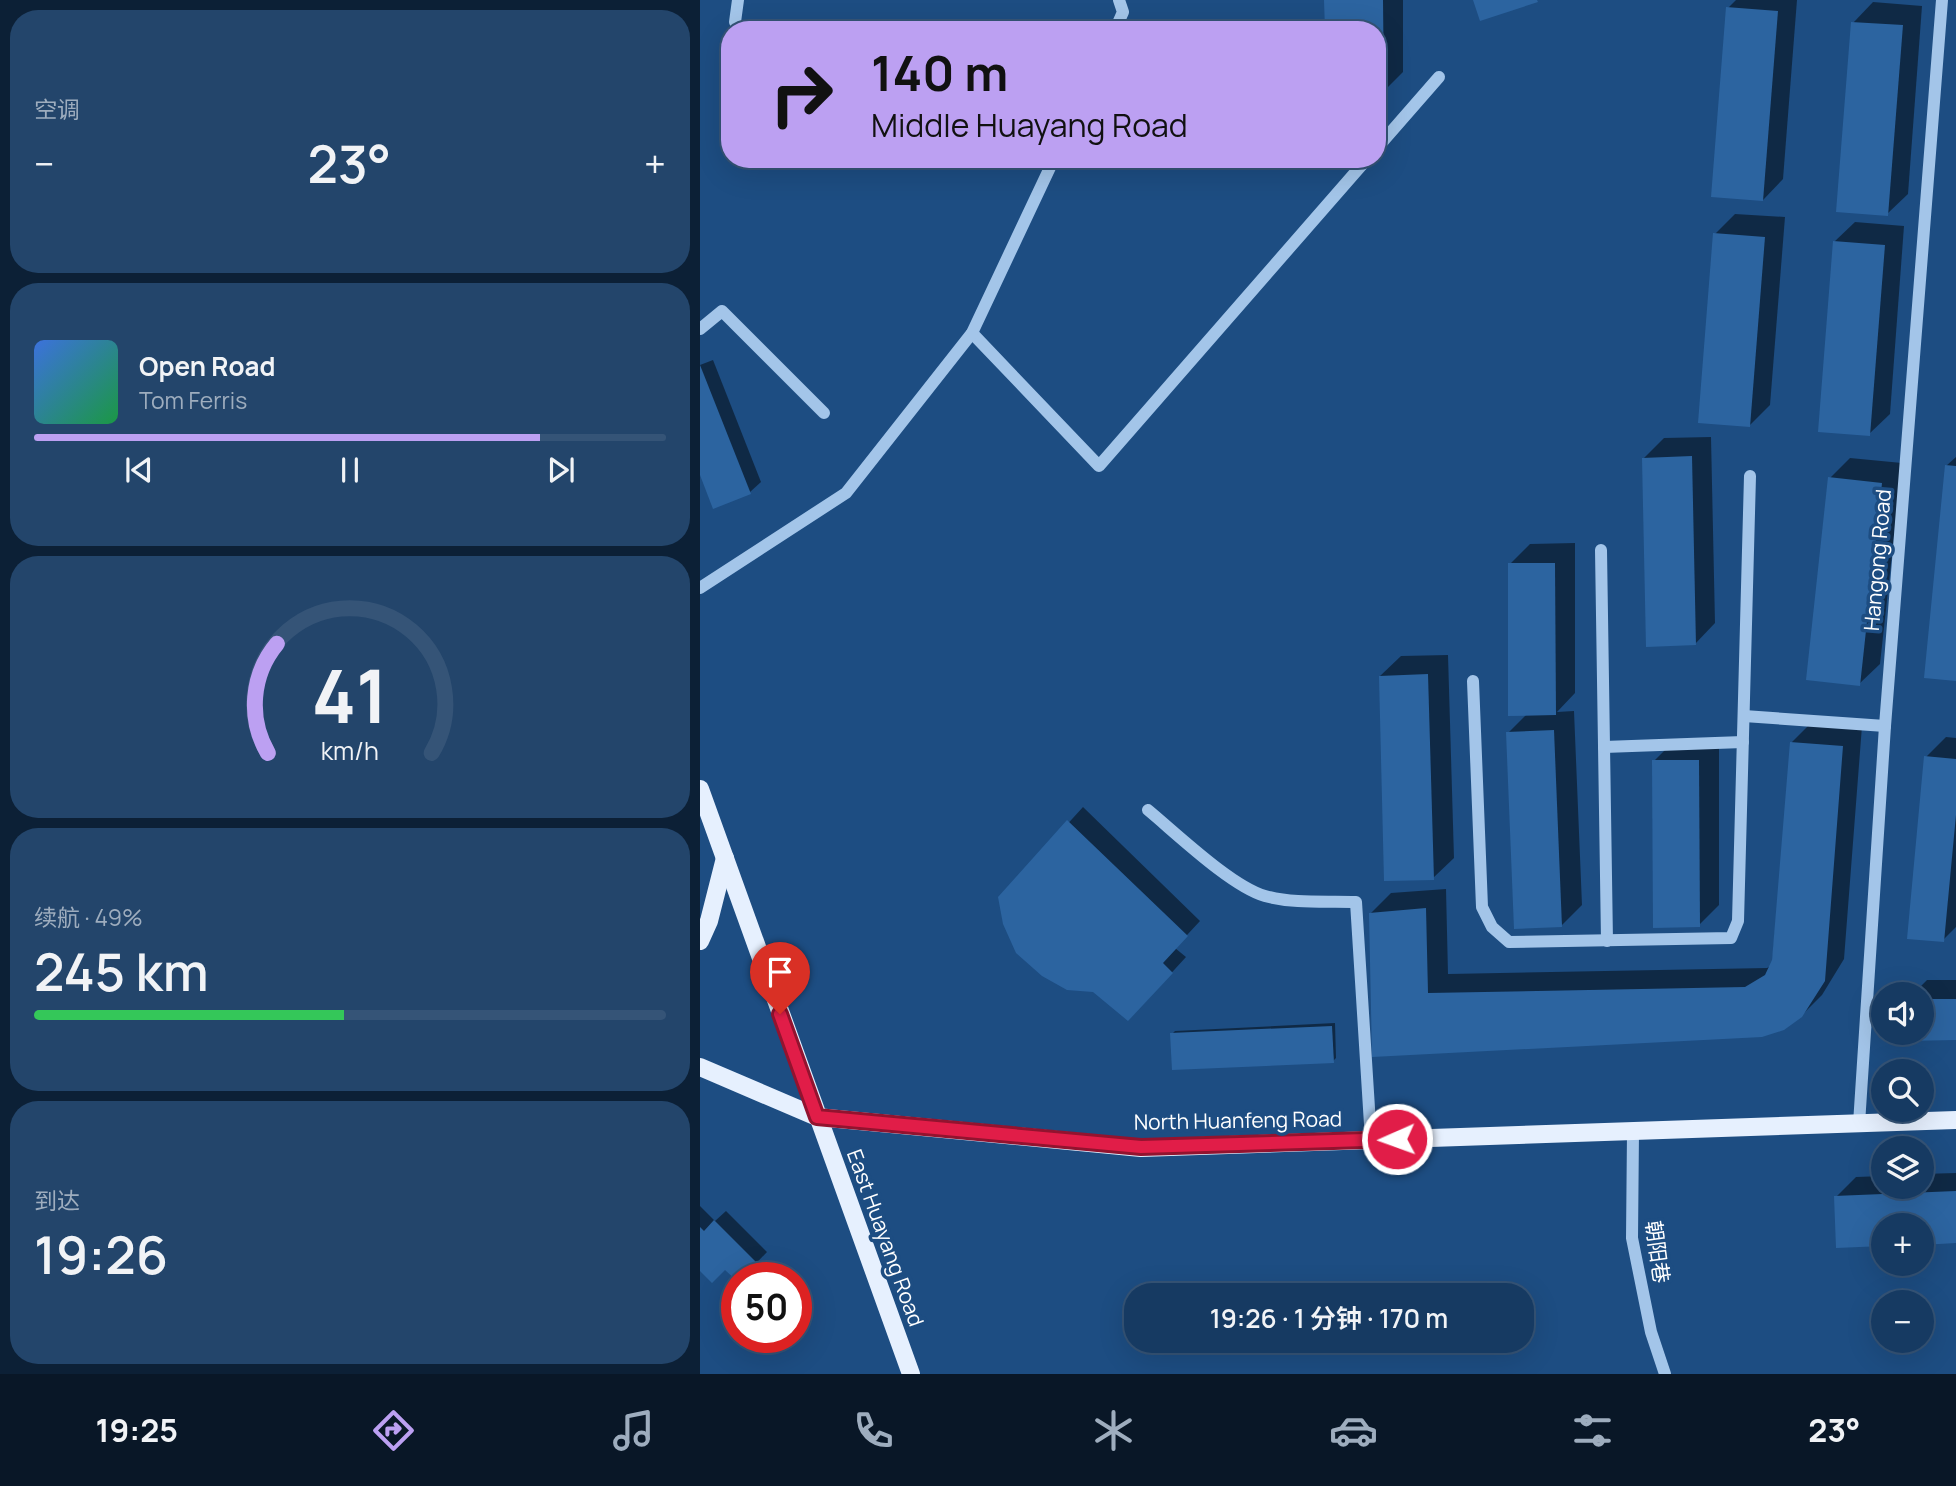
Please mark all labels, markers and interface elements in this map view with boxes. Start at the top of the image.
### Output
text: 140 m [871,39,1008,106]
icon: right [756,49,847,140]
text: 空调 [34,93,80,125]
text: Middle Huayang Road [871,103,1188,147]
text: 23° [307,128,391,199]
text: − [34,137,55,189]
text: + [644,137,666,189]
text: Open Road [139,348,275,384]
text: Tom Ferris [139,384,247,416]
icon: previous [120,451,158,489]
icon: pause [331,451,369,489]
icon: next [542,451,580,489]
street label: Hangong Road [1857,488,1897,632]
text: 41 [312,645,388,745]
text: km/h [321,733,379,768]
text: 续航 · 49% [34,901,143,933]
text: 245 km [34,936,209,1007]
pin [750,942,810,1014]
icon: arrive [761,953,799,991]
map controls [1871,982,1934,1353]
button: sound [1871,982,1934,1045]
button: search [1871,1059,1934,1122]
position arrow [1360,1102,1434,1176]
street label: North Huanfeng Road [1134,1104,1342,1136]
button: layers [1871,1136,1934,1199]
street label: East Huayang Road [841,1145,931,1330]
text: 到达 [34,1184,80,1216]
button: + [1871,1213,1934,1276]
text: 19:26 [34,1219,168,1290]
street label: 朝阳巷 [1640,1219,1676,1285]
speed limit sign: 50 [721,1262,812,1353]
button: − [1871,1290,1934,1353]
text: 19:26 · 1 分钟 · 170 m [1210,1300,1448,1336]
icon: directions [369,1406,418,1455]
icon: music [609,1406,658,1455]
icon: phone [849,1406,898,1455]
icon: climate [1089,1406,1138,1455]
icon: car [1329,1406,1378,1455]
icon: filters [1568,1406,1617,1455]
text: 19:25 [95,1408,178,1452]
text: 23° [1808,1408,1860,1452]

